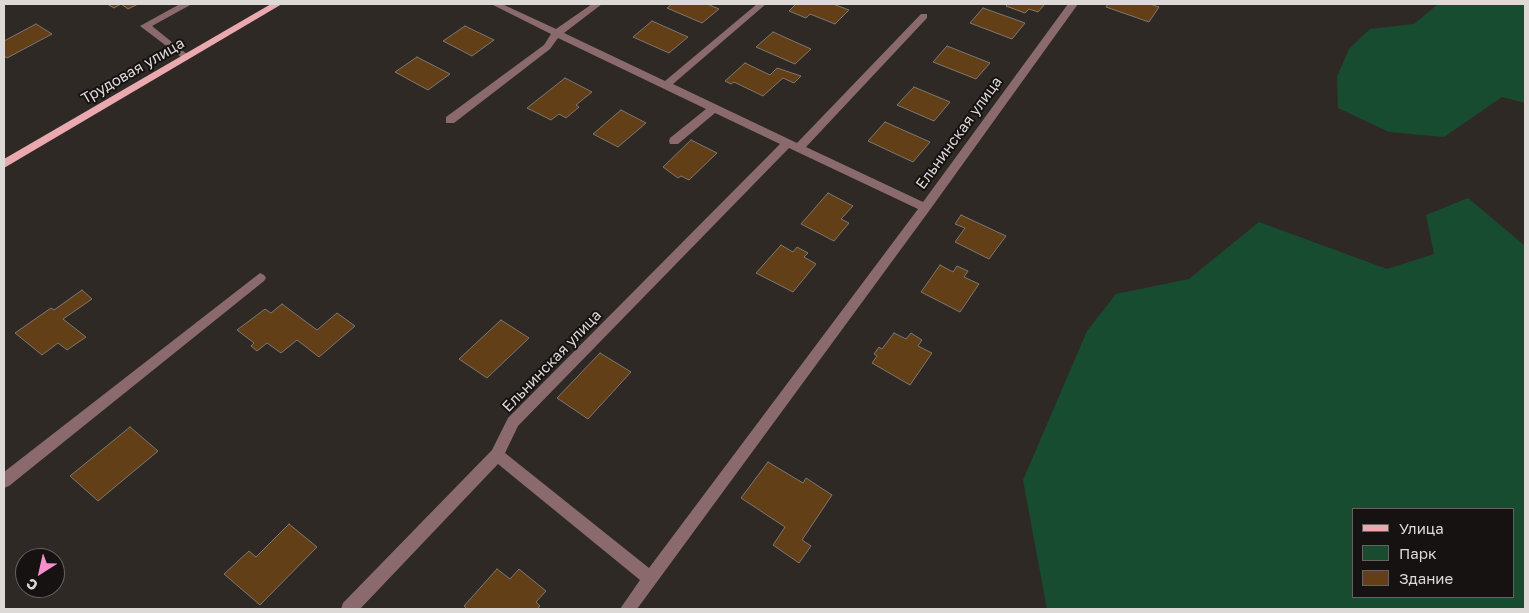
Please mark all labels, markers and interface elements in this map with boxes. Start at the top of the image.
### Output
street label: Трудовая улица [78,34,188,108]
street label: Ельнинская улица [912,73,1006,193]
street label: Ельнинская улица [499,306,605,416]
legend [1352,508,1514,598]
text: Улица [1399,519,1444,537]
text: Парк [1399,544,1437,562]
north arrow [15,548,65,598]
text: Здание [1399,569,1453,587]
text: С [23,575,41,595]

